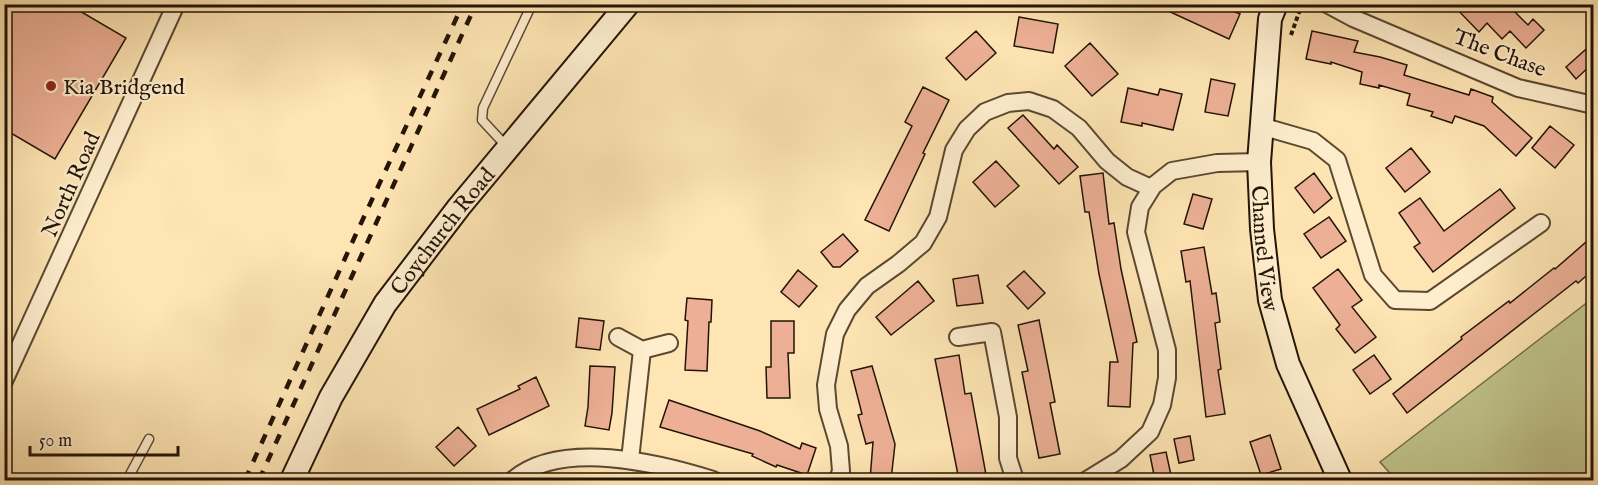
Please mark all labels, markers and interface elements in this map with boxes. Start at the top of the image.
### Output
street label: The Chase [1449,23,1550,84]
place label: Kia Bridgend [63,74,185,102]
marker: Kia Bridgend [44,79,58,93]
street label: North Road [36,128,108,242]
street label: Coychurch Road [385,162,502,301]
street label: Channel View [1244,185,1285,315]
scale bar [30,419,178,457]
text: 50 m [39,430,72,453]

